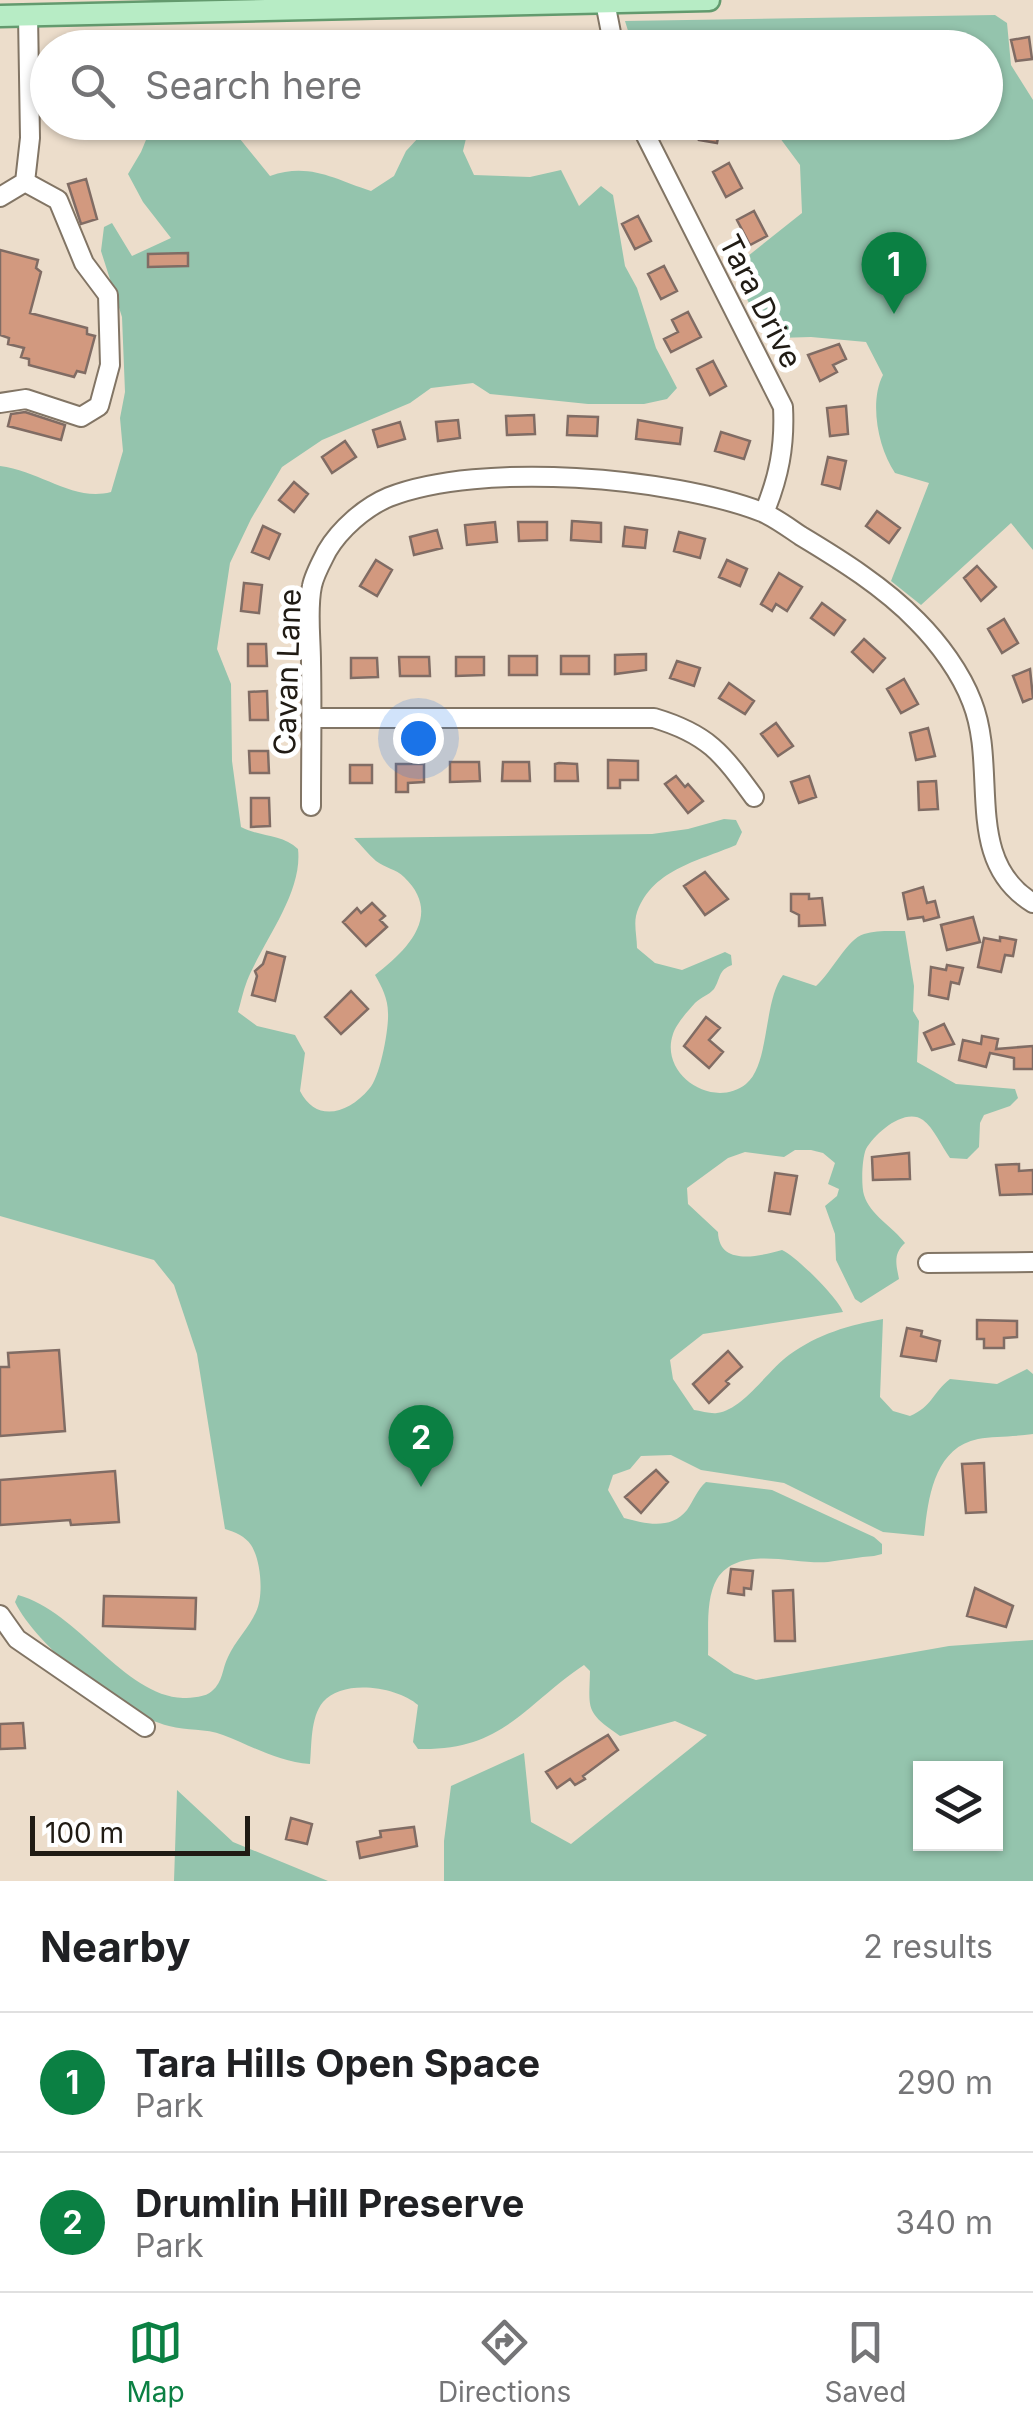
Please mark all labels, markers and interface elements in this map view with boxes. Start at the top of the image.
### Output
search box [30,30,1003,140]
icon: search [65,58,120,113]
text: Search here [145,62,362,108]
street label: Tara Drive [712,228,810,374]
pin: 1 [862,232,926,314]
street label: Cavan Lane [266,588,308,756]
your location [393,713,444,764]
pin: 2 [388,1404,454,1487]
map controls [913,1761,1003,1851]
button: layers [913,1761,1003,1851]
scale bar [30,1811,250,1856]
text: 100 m [45,1816,124,1850]
text: Nearby [40,1921,191,1972]
text: 2 results [863,1927,993,1966]
text: Tara Hills Open Space [135,2040,540,2086]
text: 1 [66,2063,79,2102]
text: 290 m [896,2063,993,2102]
text: Park [135,2086,204,2125]
text: Drumlin Hill Preserve [135,2180,524,2226]
text: 2 [62,2203,83,2242]
text: 340 m [895,2203,993,2242]
text: Park [135,2226,204,2265]
tab: Map [127,2315,185,2409]
tab: Directions [438,2315,571,2409]
tab: Saved [824,2315,906,2409]

